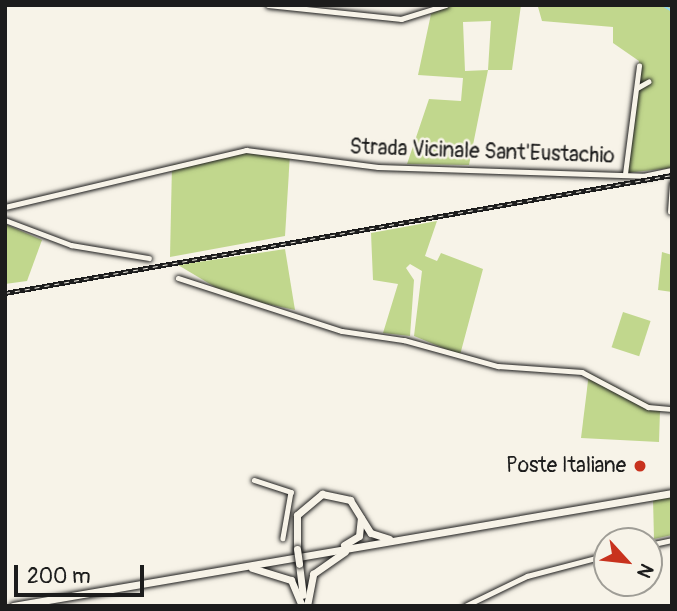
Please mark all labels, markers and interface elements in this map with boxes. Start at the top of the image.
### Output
street label: Strada Vicinale Sant'Eustachio [349,135,615,169]
place label: Poste Italiane [506,453,626,479]
marker: Poste Italiane [632,458,648,474]
north arrow [593,527,663,597]
scale bar [18,552,147,596]
text: N [631,559,659,582]
text: 200 m [27,563,91,590]

